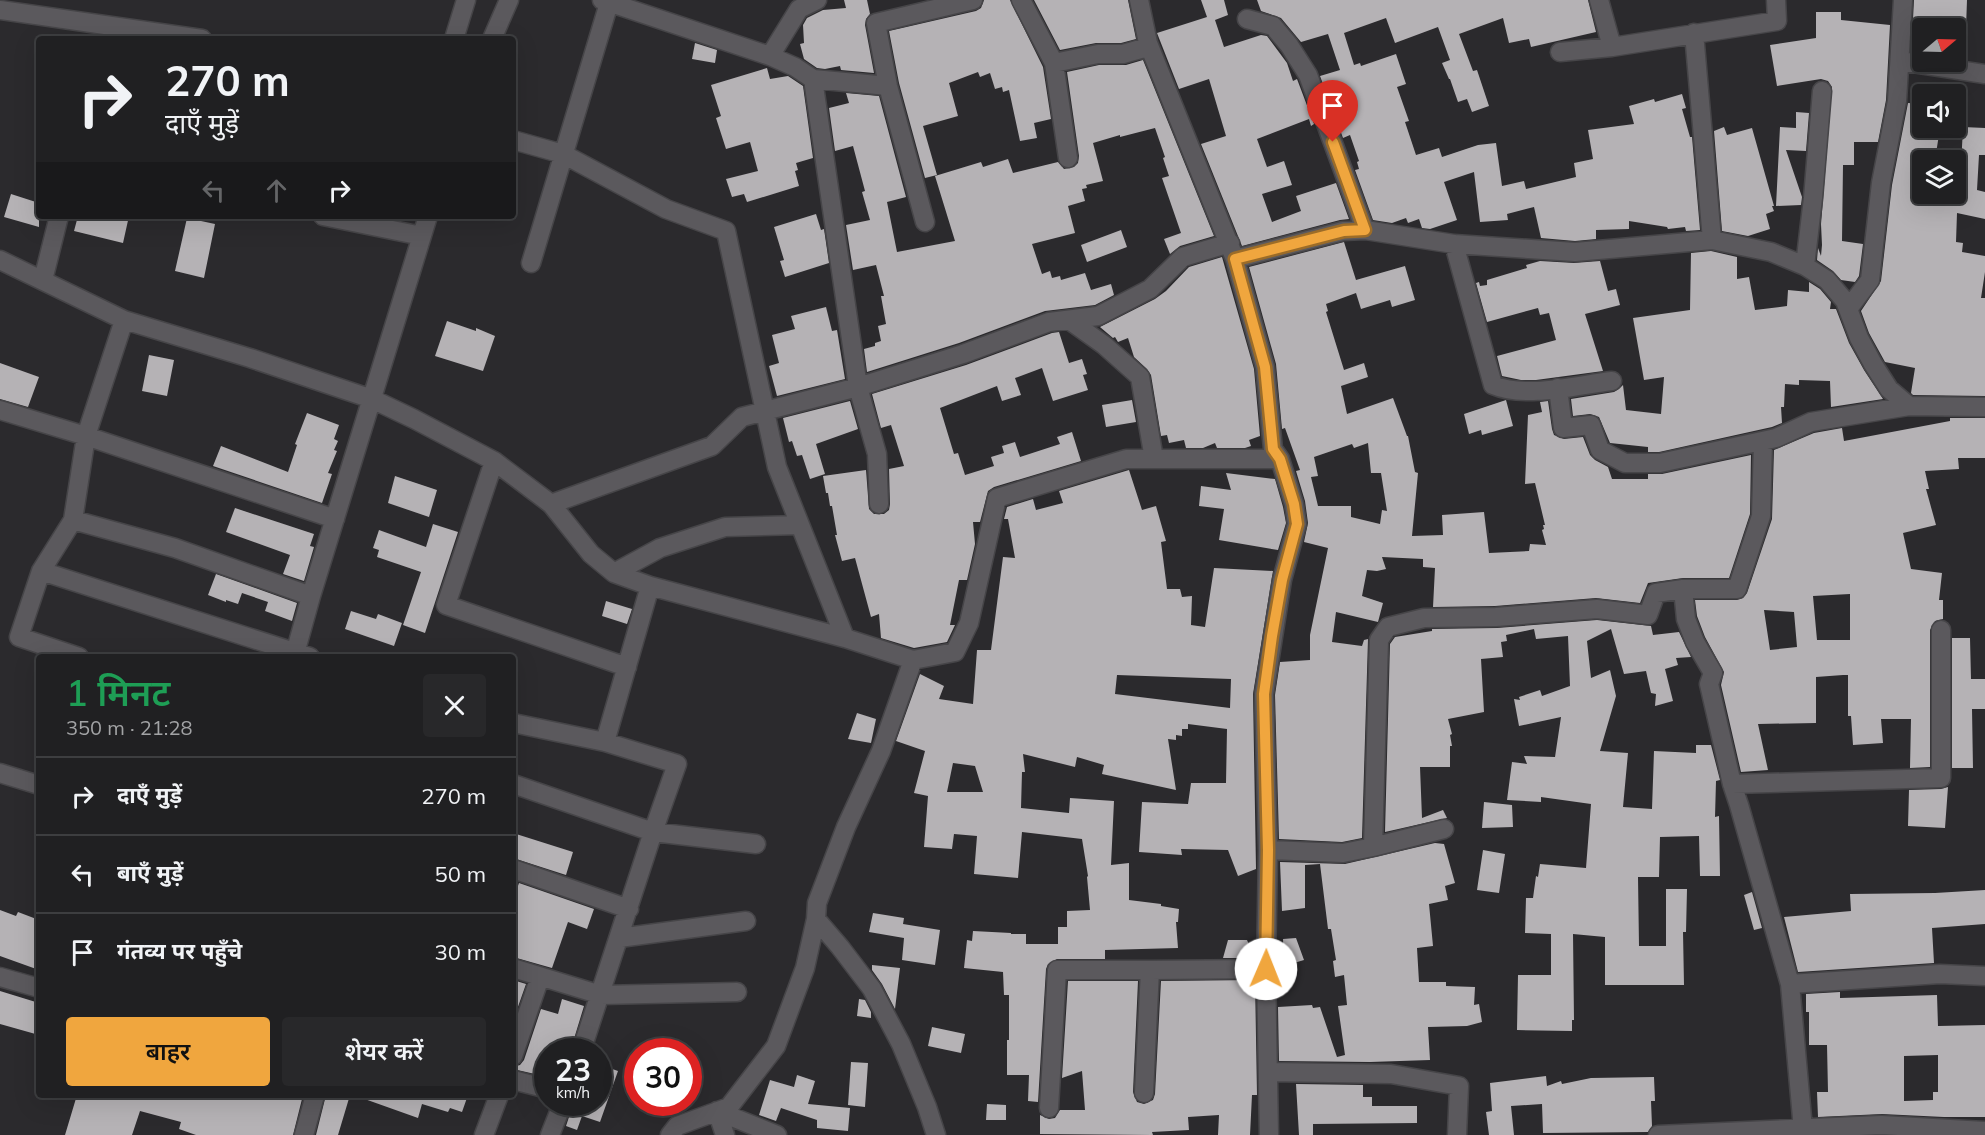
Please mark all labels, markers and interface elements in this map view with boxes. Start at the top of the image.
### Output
north arrow [1912,18,1966,72]
map controls [1912,18,1966,204]
text: 270 m [165,54,290,107]
icon: right [66,60,144,138]
pin [1307,80,1358,142]
button: sound [1912,84,1966,138]
icon: arrive [1316,89,1349,122]
text: दाएँ मुड़ें [165,106,239,140]
button: layers [1912,150,1966,204]
icon: left [197,174,230,207]
icon: ahead [260,174,293,207]
icon: right [323,174,356,207]
text: 1 मिनट [66,670,170,715]
button: close [423,674,486,737]
text: 350 m · 21:28 [66,715,192,740]
icon: right [66,780,99,813]
text: दाएँ मुड़ें [117,781,182,809]
text: 270 m [421,782,486,810]
icon: left [66,858,99,891]
text: बाएँ मुड़ें [117,859,183,887]
text: 50 m [435,860,486,888]
icon: arrive [66,936,99,969]
text: गंतव्य पर पहुँचे [117,937,242,965]
position arrow [1234,937,1298,1001]
text: 30 m [435,938,486,966]
button: बाहर [66,1017,270,1086]
button: शेयर करें [282,1017,486,1086]
speed limit sign: 30 [624,1038,702,1116]
text: 23 [555,1051,591,1089]
text: km/h [556,1083,590,1102]

